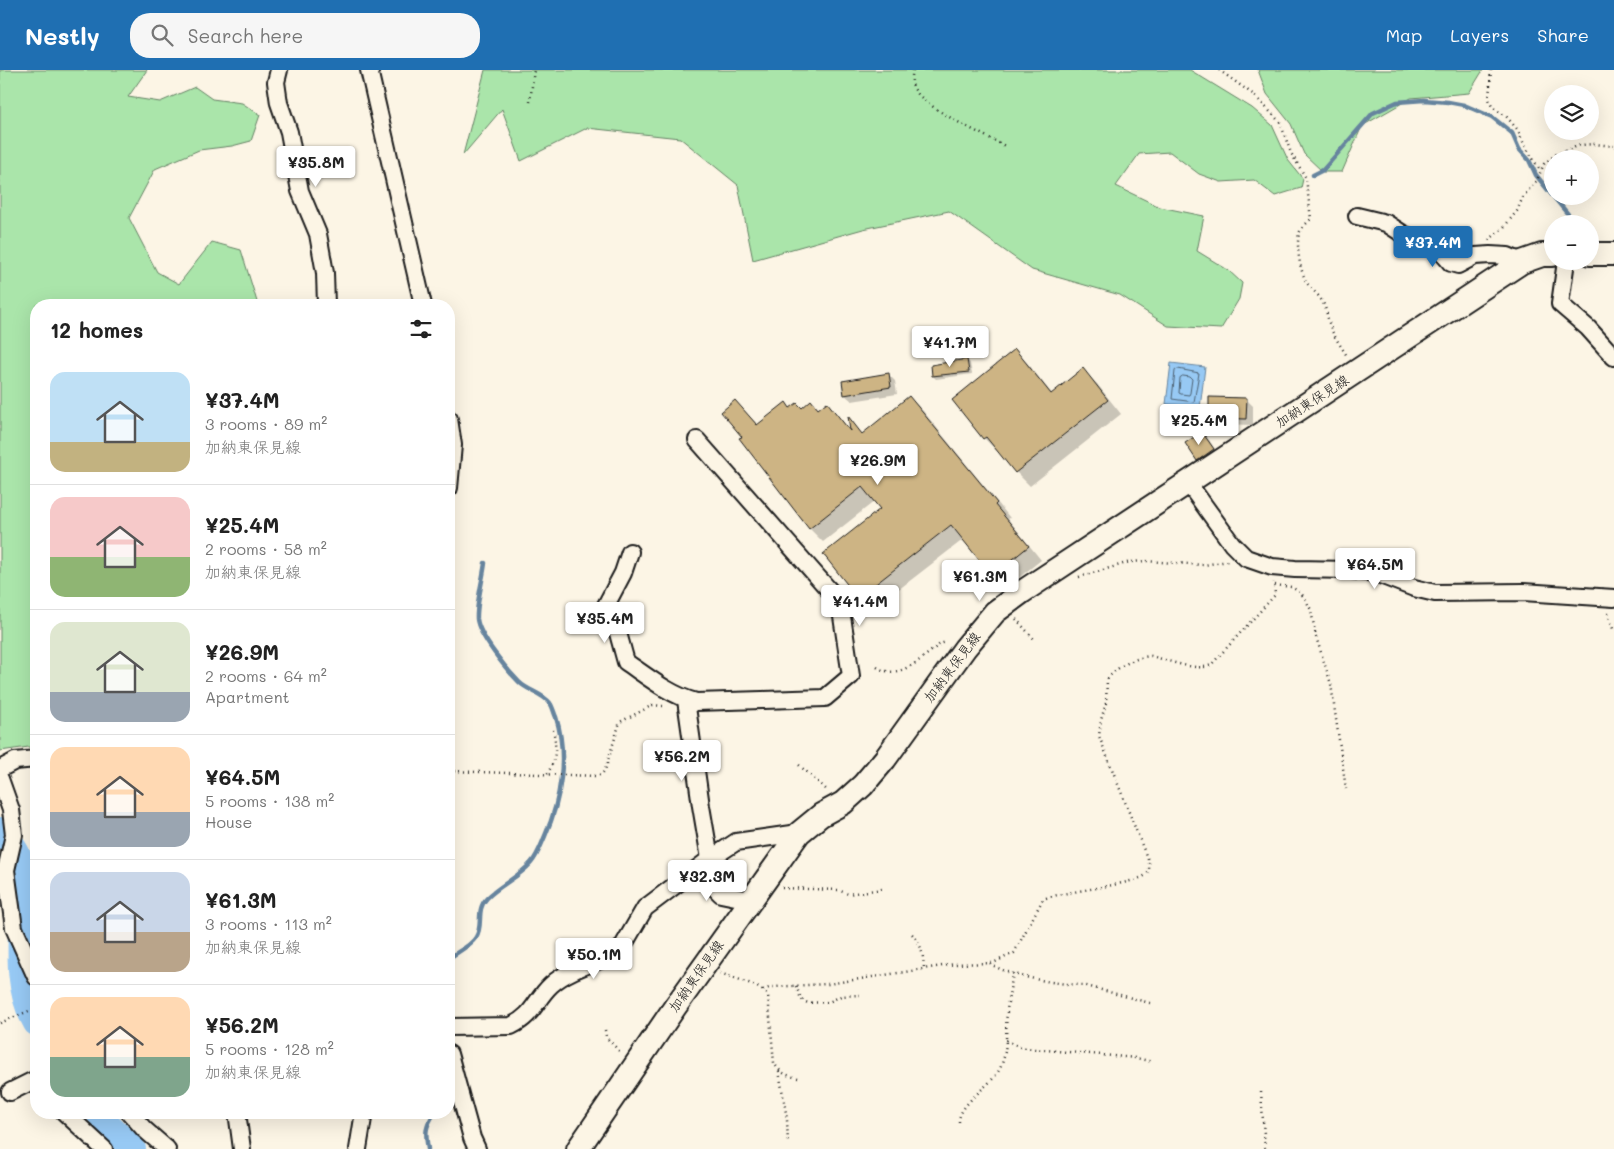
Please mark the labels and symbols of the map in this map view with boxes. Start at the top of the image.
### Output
pin: ¥35.8M [275,146,357,188]
pin: ¥37.4M [1392,226,1474,268]
pin: ¥41.7M [909,326,991,368]
street label: 加納東保見線 [1271,370,1352,431]
pin: ¥25.4M [1158,404,1240,446]
pin: ¥26.9M [837,444,919,486]
pin: ¥64.5M [1334,548,1416,590]
pin: ¥61.3M [939,560,1021,602]
pin: ¥41.4M [819,584,901,627]
pin: ¥35.4M [564,602,646,644]
street label: 加納東保見線 [919,627,984,706]
pin: ¥56.2M [641,740,723,782]
pin: ¥32.3M [666,860,748,902]
street label: 加納東保見線 [664,936,727,1016]
pin: ¥50.1M [553,938,635,980]

